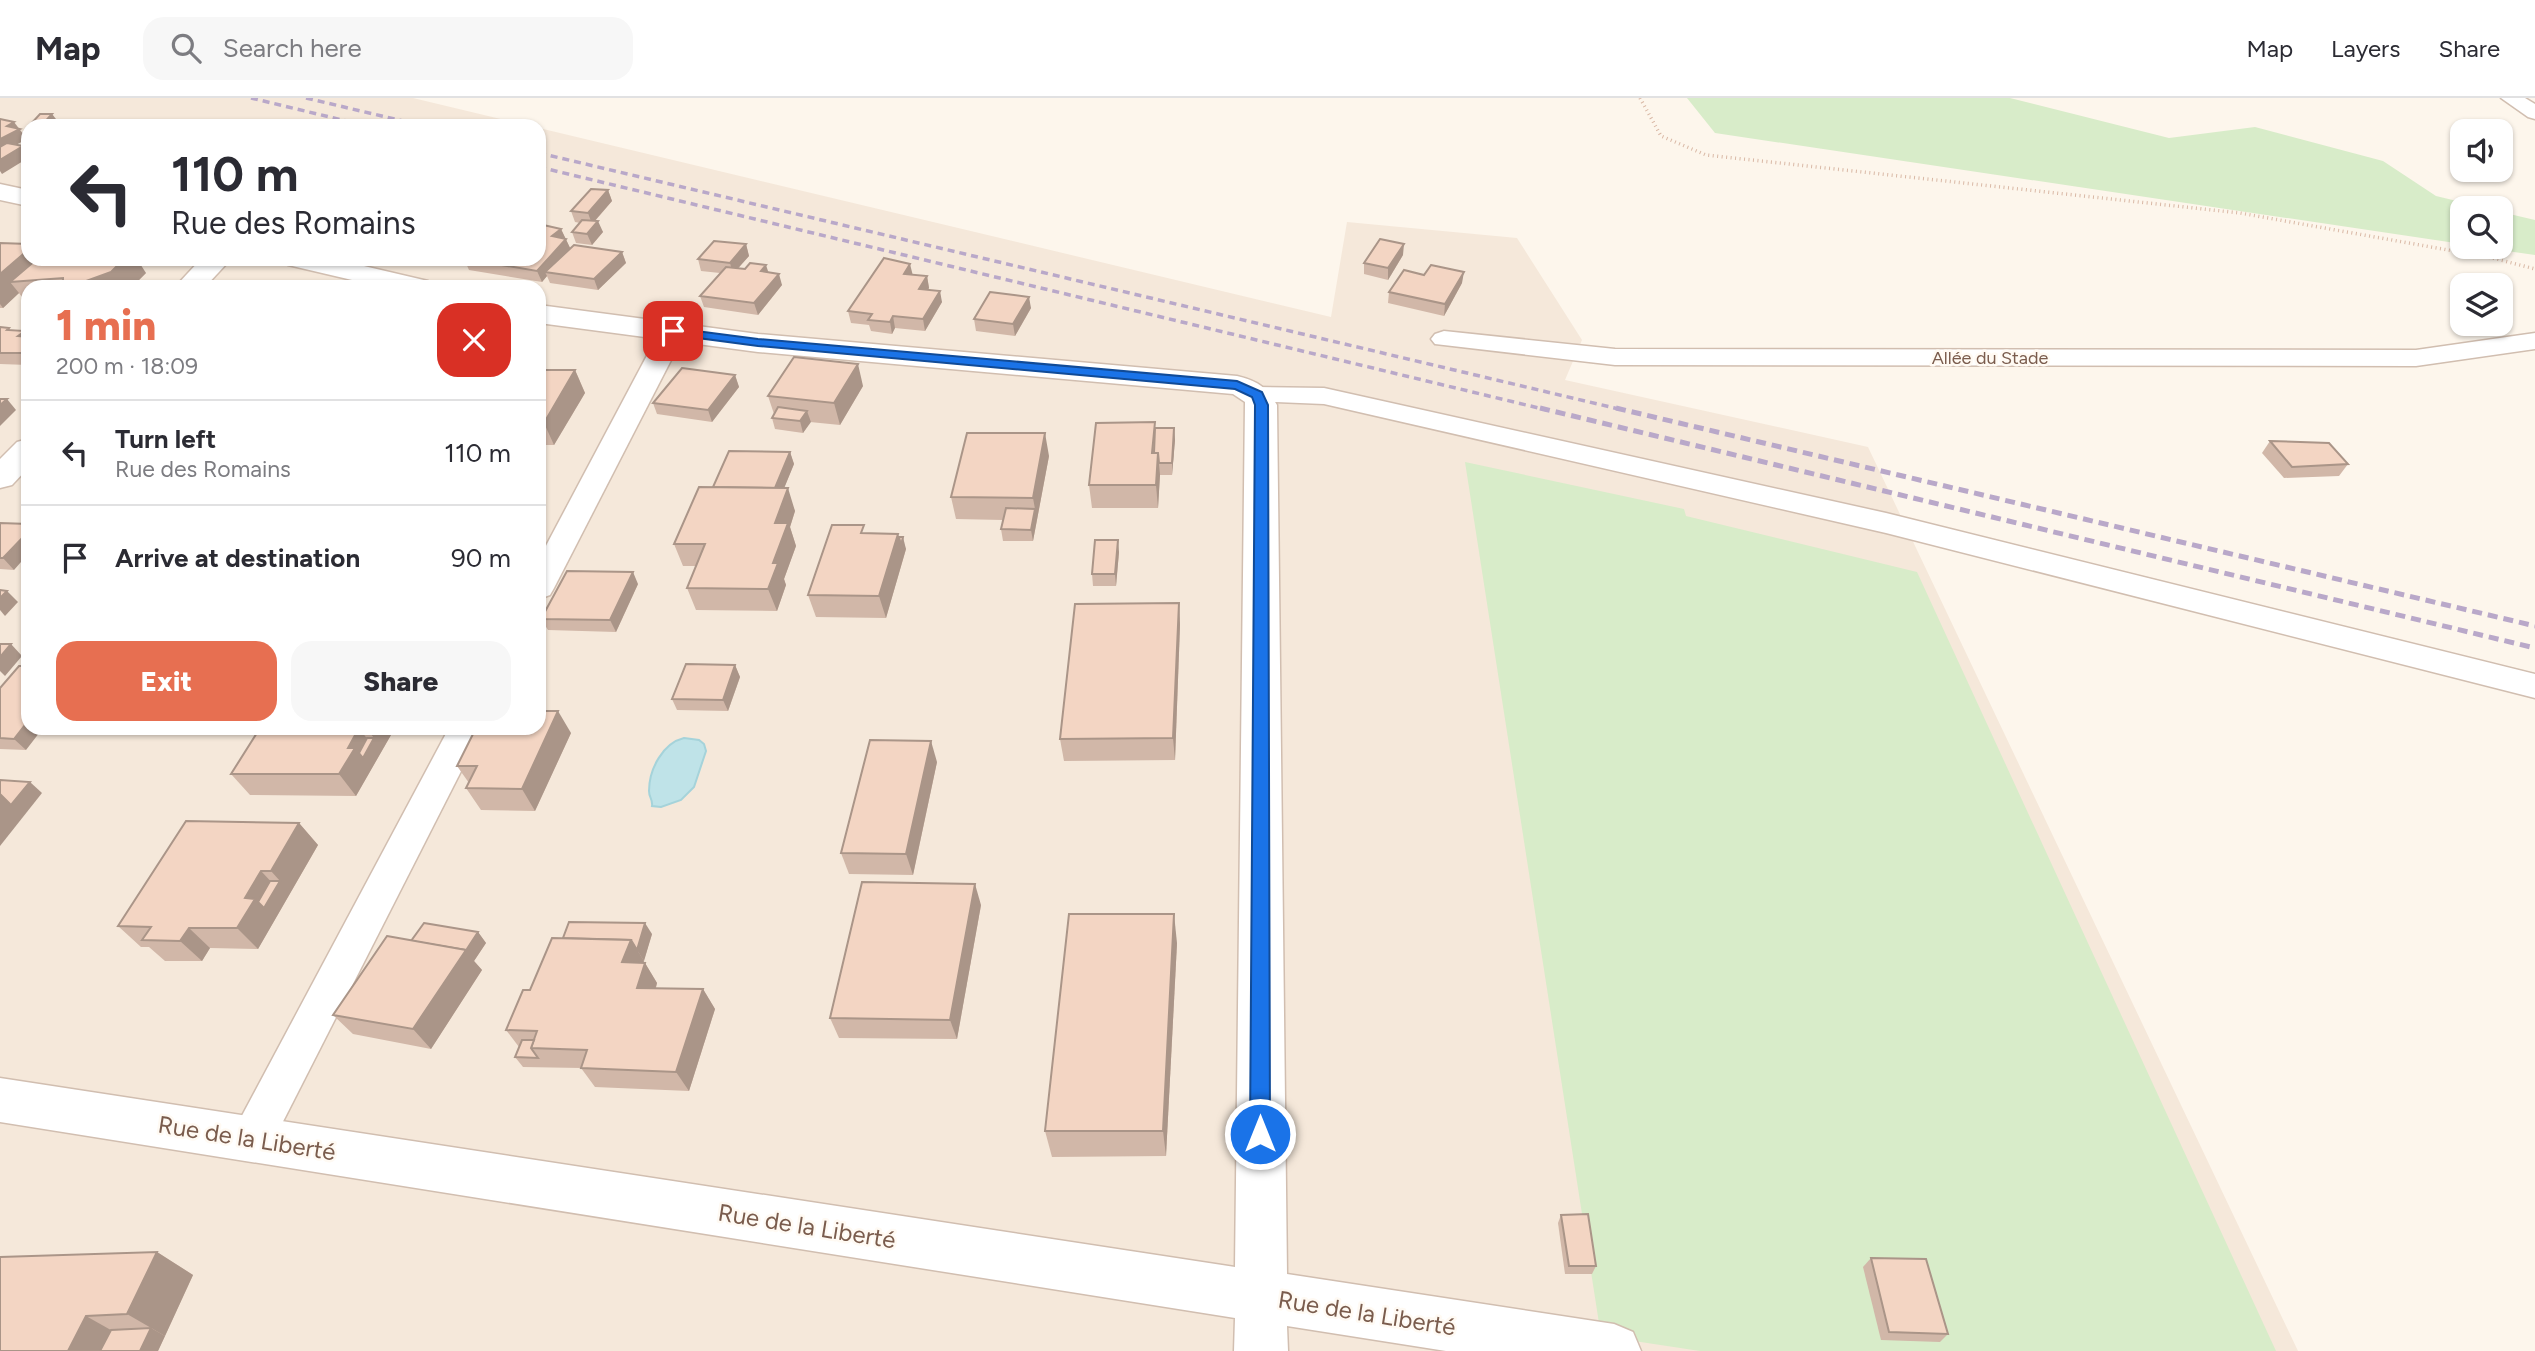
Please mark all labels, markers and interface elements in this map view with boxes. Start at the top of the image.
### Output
search box [143,17,633,80]
text: Map [35,29,101,68]
icon: search [167,29,205,67]
text: Search here [223,32,362,64]
text: Map [2246,34,2293,63]
text: Layers [2331,34,2400,63]
text: Share [2438,34,2500,63]
map controls [2450,119,2513,336]
button: sound [2450,119,2513,182]
text: 110 m [171,144,299,203]
icon: left [56,147,147,238]
button: search [2450,196,2513,259]
text: Rue des Romains [171,204,416,242]
button: layers [2450,273,2513,336]
text: 1 min [56,300,156,351]
pin [643,301,703,361]
button: close [437,303,511,377]
icon: arrive [654,312,692,350]
street label: Allée du Stade [1932,347,2048,369]
text: 200 m · 18:09 [56,352,198,380]
text: Turn left [115,423,216,455]
icon: left [56,434,94,472]
text: 110 m [444,437,511,469]
text: Rue des Romains [115,455,291,483]
icon: arrive [56,539,94,577]
text: Arrive at destination [115,542,360,574]
text: 90 m [451,542,511,574]
button: Exit [56,641,277,721]
button: Share [291,641,511,721]
position arrow [1223,1097,1297,1171]
street label: Rue de la Liberté [156,1110,338,1166]
street label: Rue de la Liberté [716,1198,898,1254]
street label: Rue de la Liberté [1276,1285,1458,1341]

